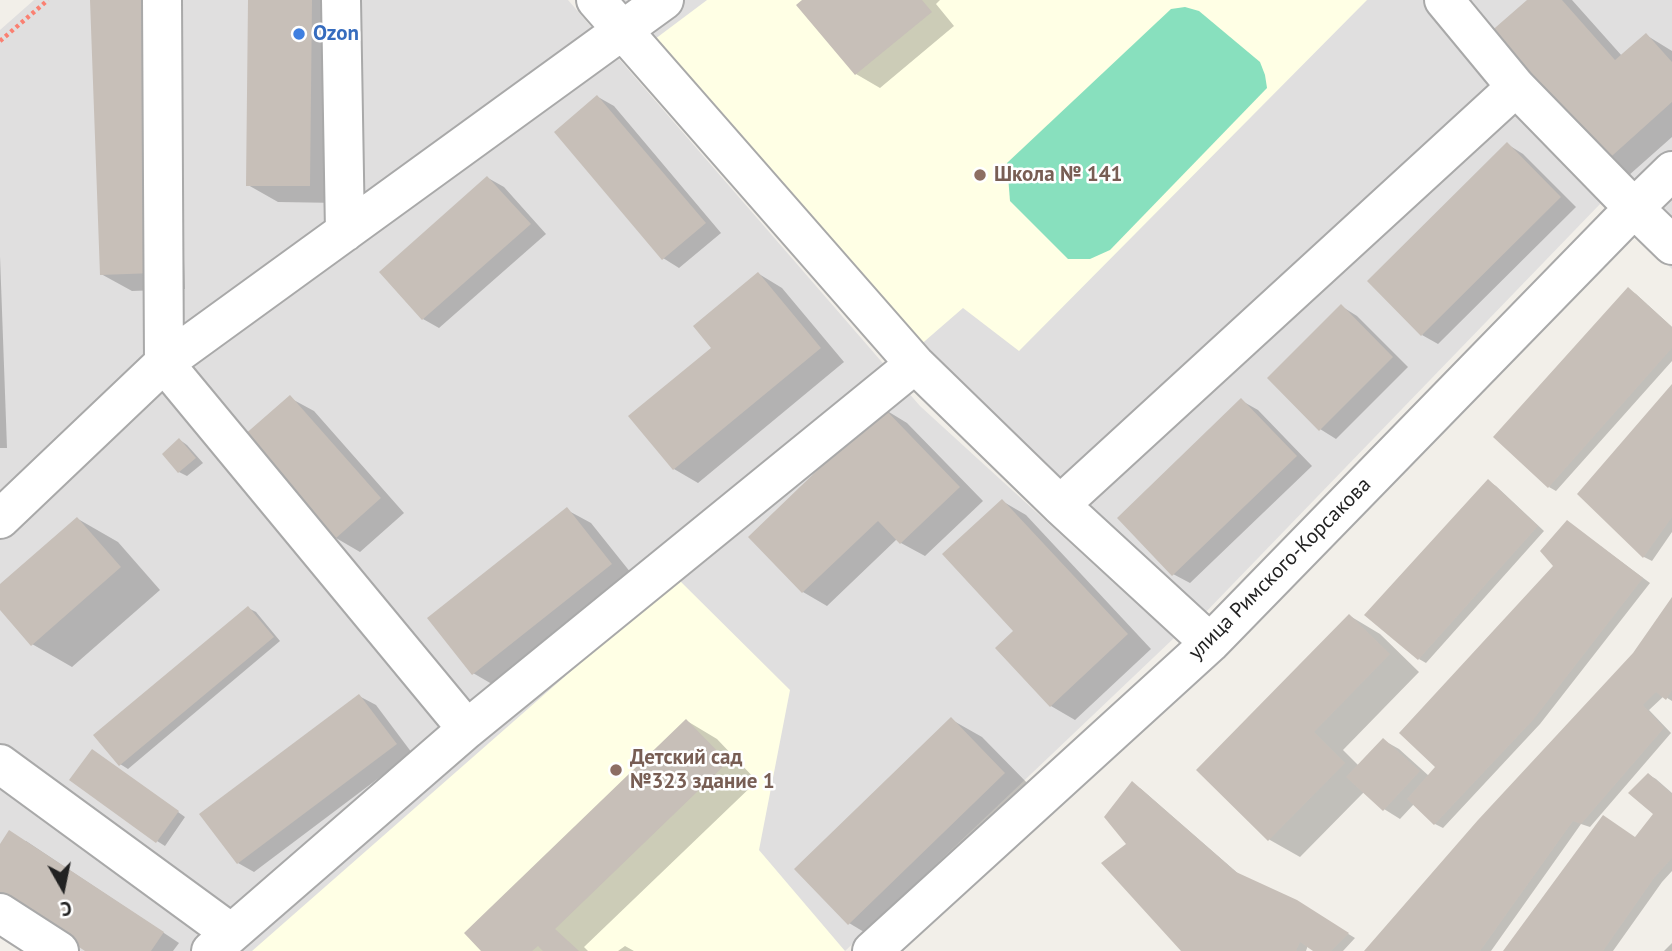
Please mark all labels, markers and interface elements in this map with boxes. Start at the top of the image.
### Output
place label: Ozon [313,21,359,47]
marker: Ozon [291,26,307,42]
place label: Школа № 141 [994,162,1122,188]
marker: Школа № 141 [972,167,988,183]
street label: улица Римского-Корсакова [1183,472,1377,666]
place label: Детский сад №323 здание 1 [630,745,775,795]
marker: Детский сад №323 здание 1 [608,762,624,778]
north arrow [28,853,98,923]
text: С [59,896,73,921]

